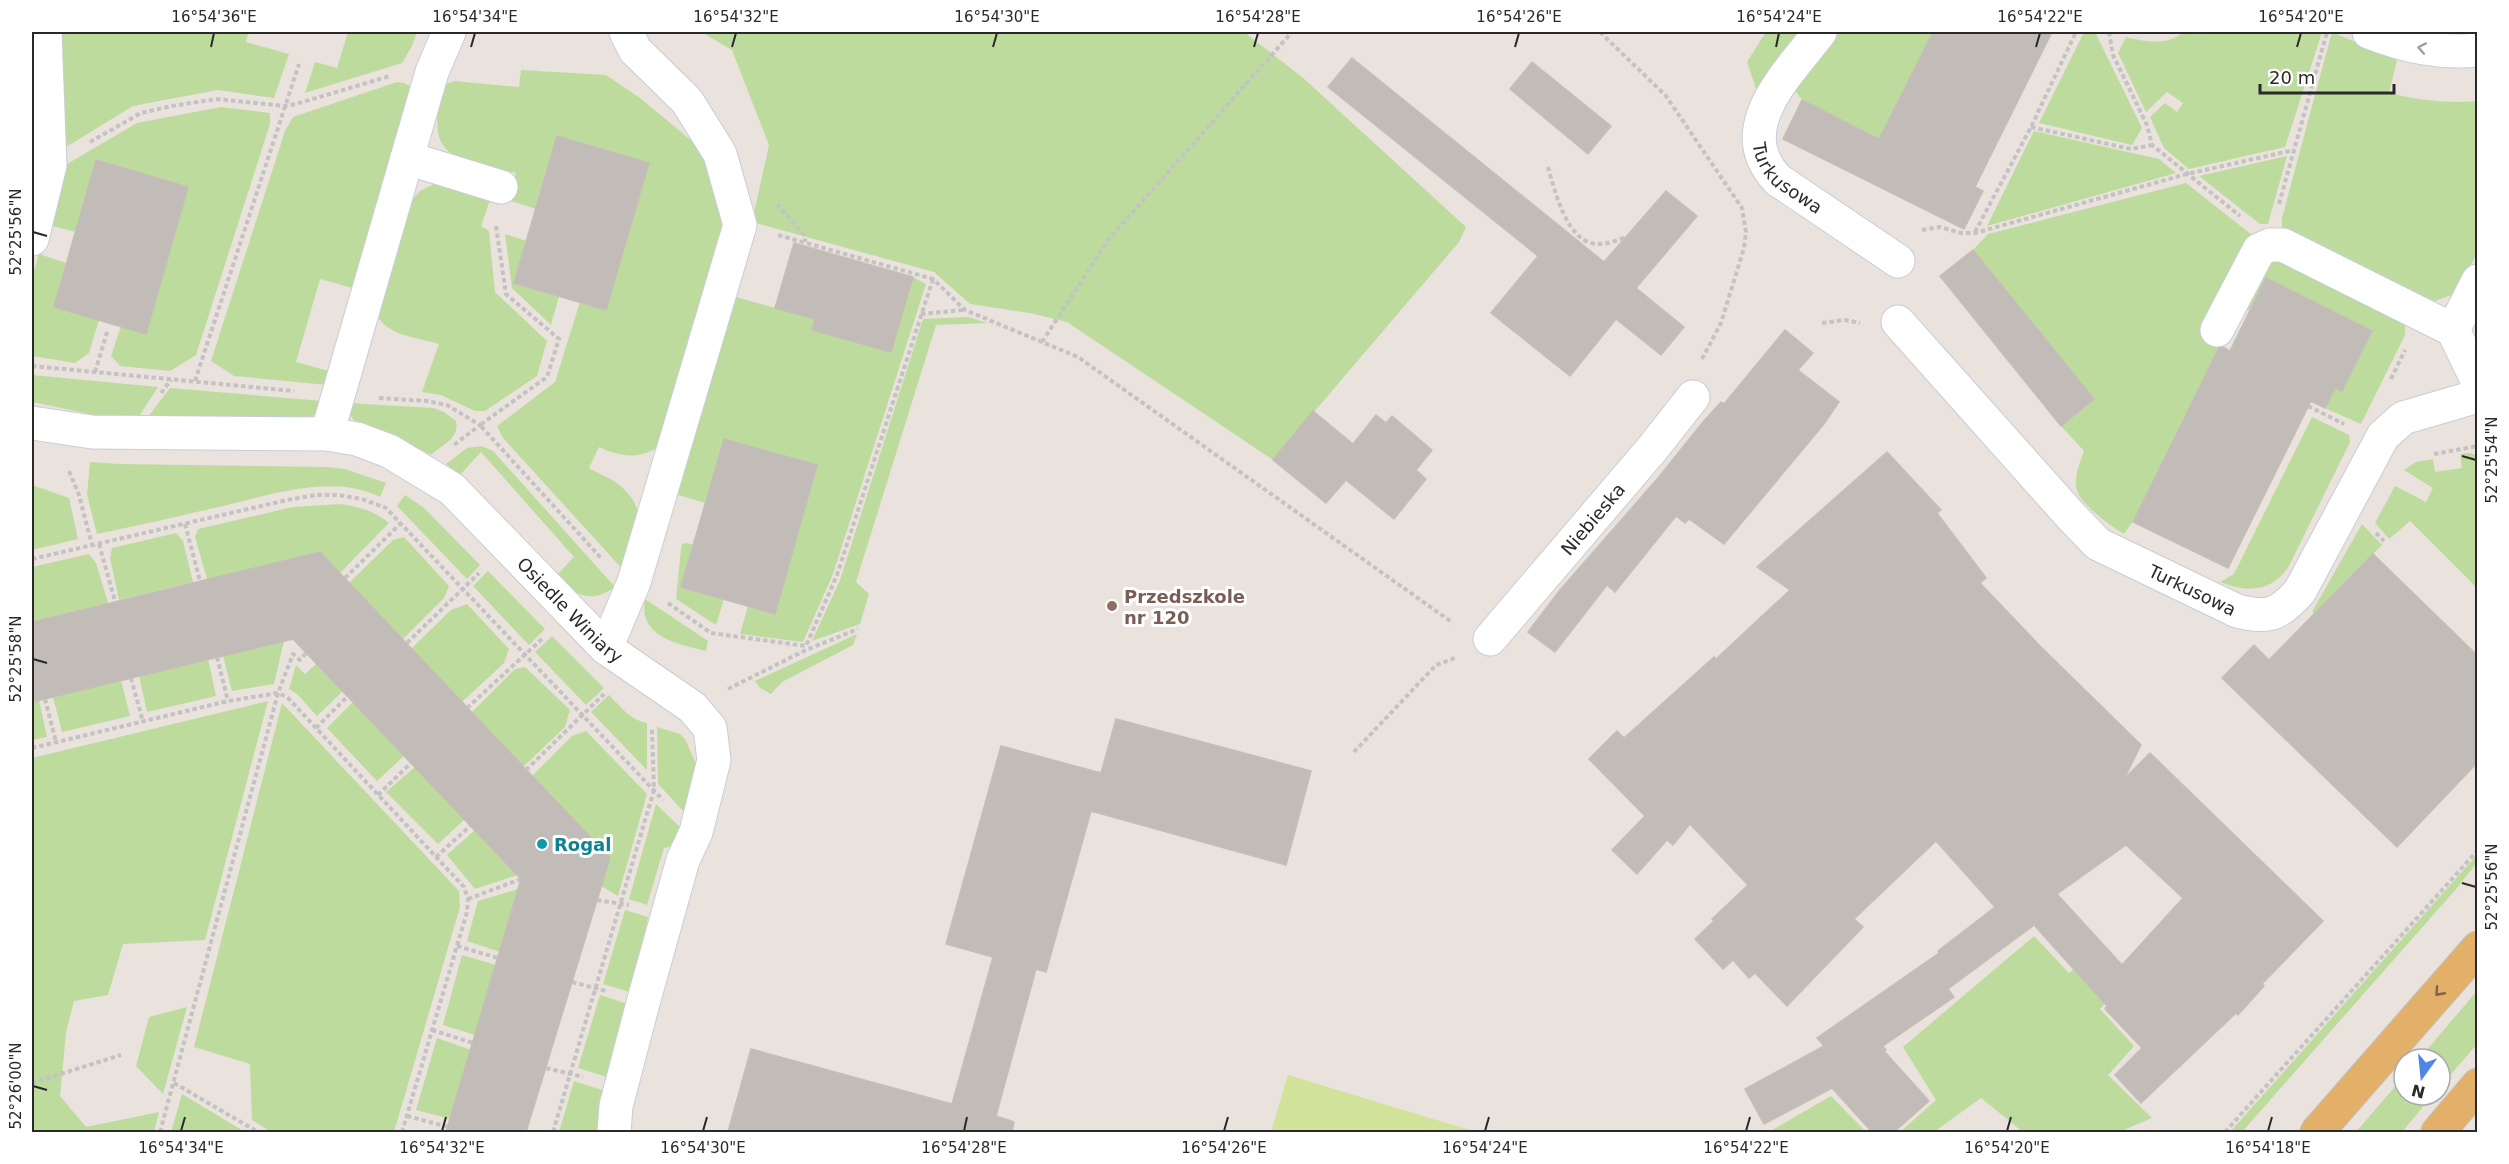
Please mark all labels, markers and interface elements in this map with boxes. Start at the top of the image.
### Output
text: 16°54'36"E [171,8,257,26]
text: 16°54'34"E [432,8,518,26]
text: 16°54'32"E [693,8,779,26]
text: 16°54'30"E [954,8,1040,26]
text: 16°54'28"E [1215,8,1301,26]
text: 16°54'26"E [1476,8,1562,26]
text: 16°54'24"E [1736,8,1822,26]
text: 16°54'22"E [1997,8,2083,26]
text: 16°54'20"E [2258,8,2344,26]
one-way arrow [2418,42,2428,55]
scale bar [2260,57,2394,95]
text: 20 m [2269,67,2315,88]
street label: Turkusowa [1749,140,1827,218]
text: 52°25'56"N [7,188,25,276]
text: 52°25'54"N [2483,416,2501,504]
street label: Niebieska [1556,479,1629,559]
street label: Osiedle Winiary [513,553,627,667]
street label: Turkusowa [2145,559,2240,620]
place label: Przedszkole nr 120 [1124,586,1245,628]
marker: Przedszkole nr 120 [1105,599,1119,613]
text: 52°25'58"N [7,615,25,703]
place label: Rogal [554,834,611,855]
marker: Rogal [535,837,549,851]
text: 52°25'56"N [2483,843,2501,931]
one-way arrow [2435,985,2446,996]
text: 52°26'00"N [7,1042,25,1130]
north arrow [2392,1047,2452,1107]
text: N [2409,1080,2427,1102]
text: 16°54'34"E [138,1139,224,1157]
text: 16°54'32"E [399,1139,485,1157]
text: 16°54'30"E [660,1139,746,1157]
text: 16°54'28"E [921,1139,1007,1157]
text: 16°54'26"E [1181,1139,1267,1157]
text: 16°54'24"E [1442,1139,1528,1157]
text: 16°54'22"E [1703,1139,1789,1157]
text: 16°54'20"E [1964,1139,2050,1157]
text: 16°54'18"E [2225,1139,2311,1157]

